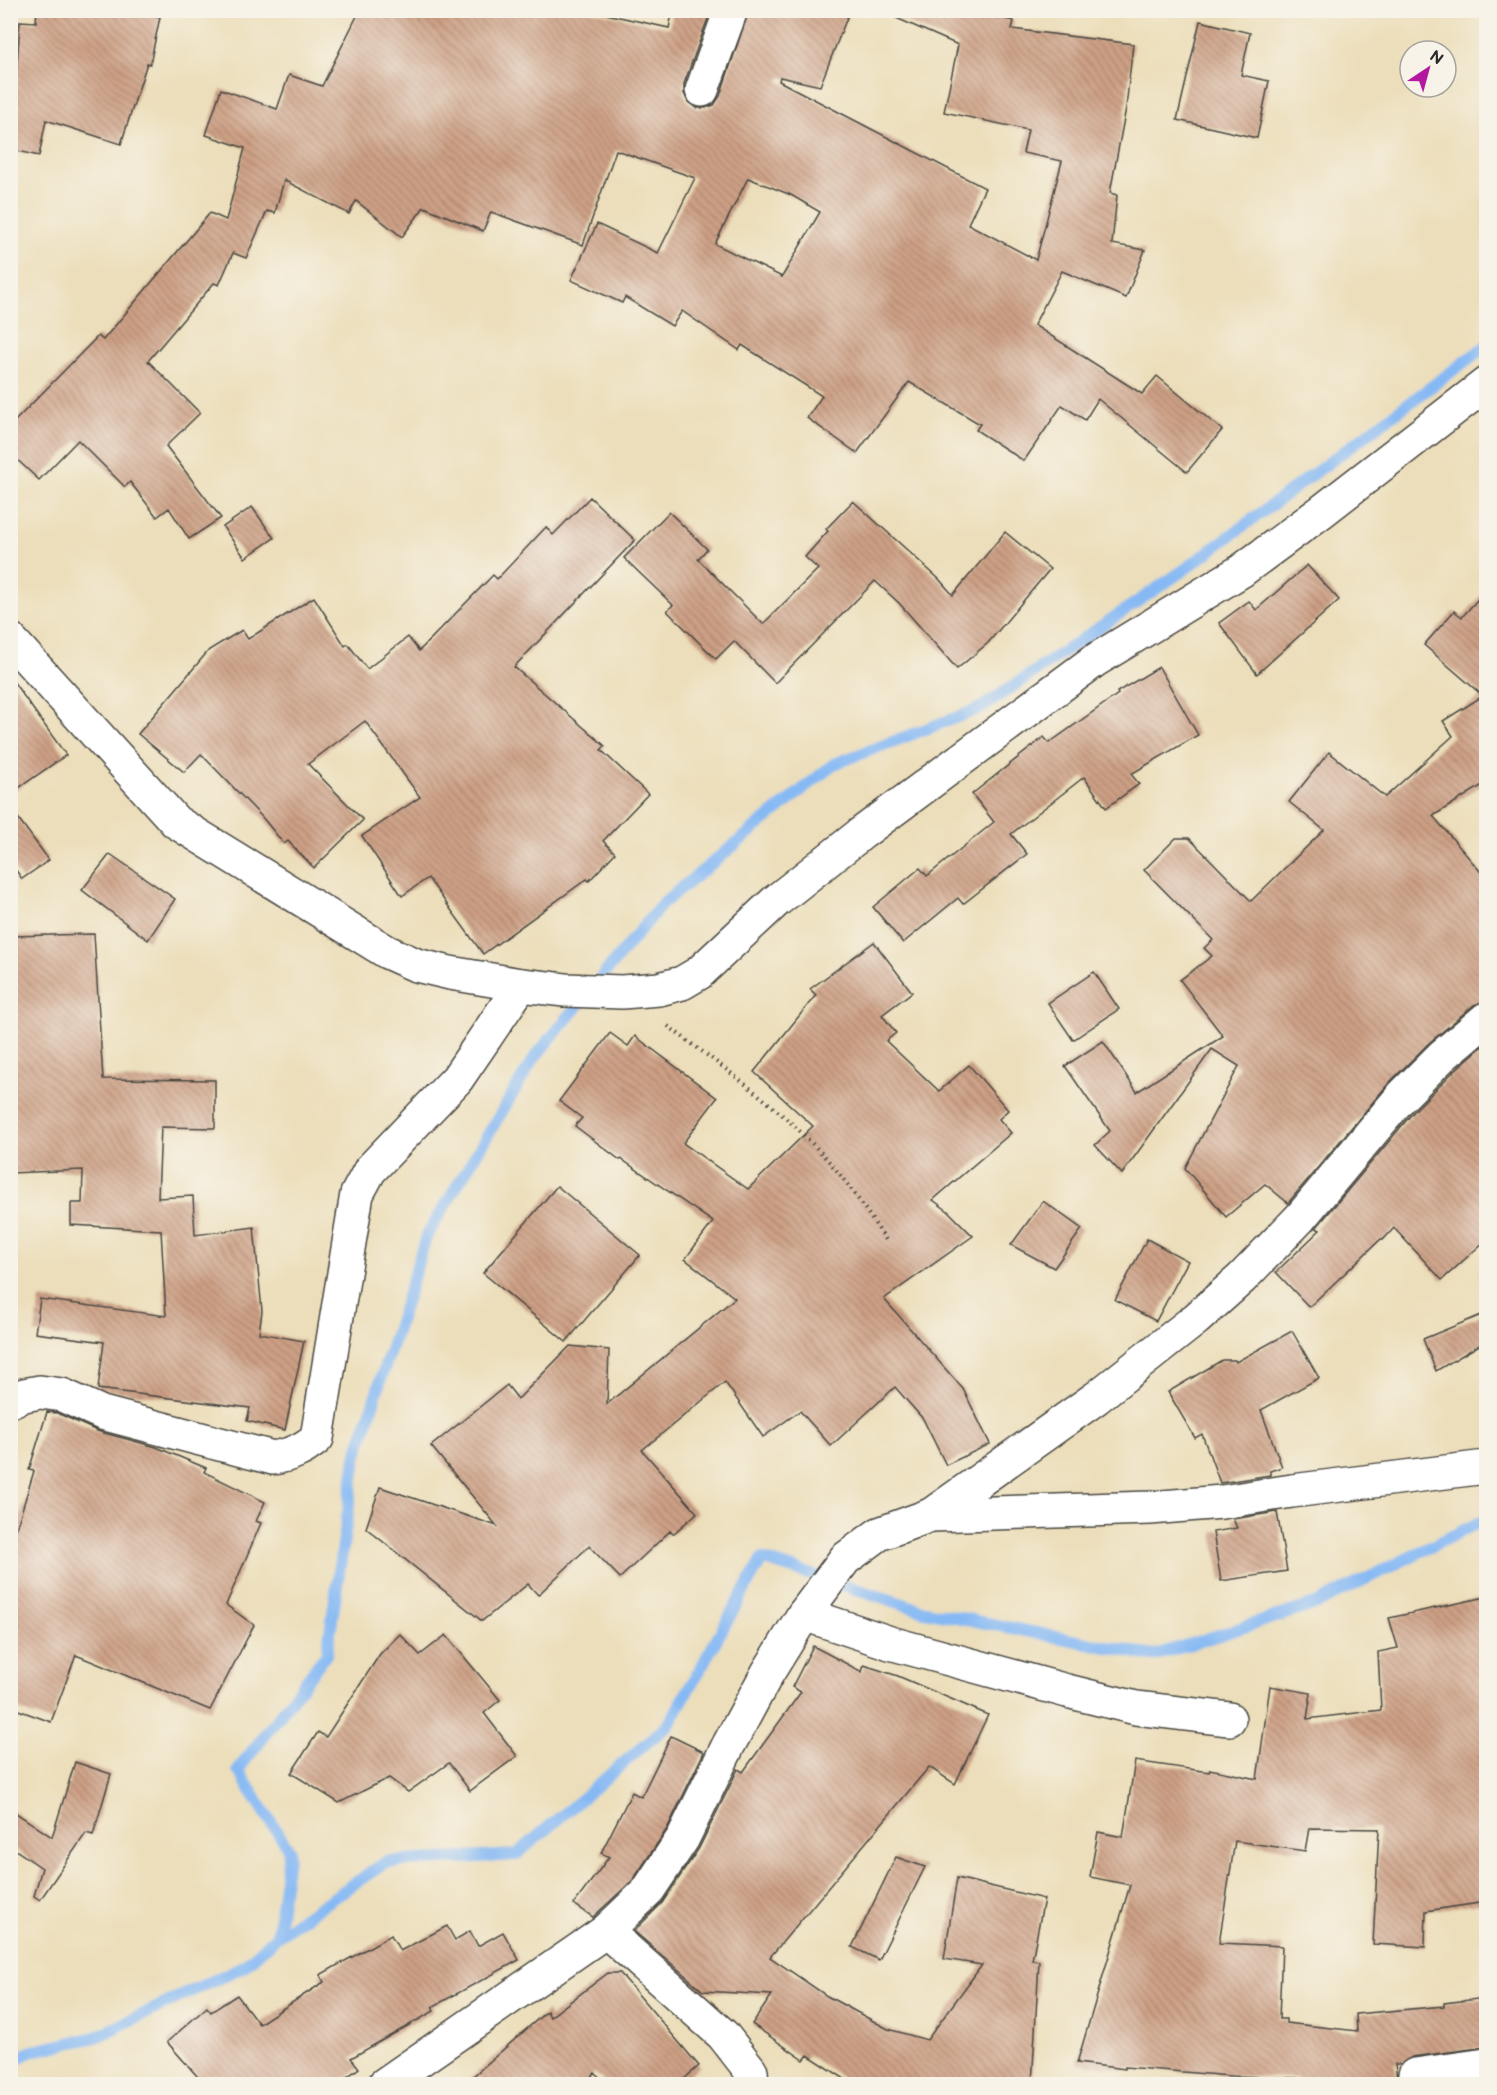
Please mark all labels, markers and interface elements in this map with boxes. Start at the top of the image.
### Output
north arrow [1398,39,1458,99]
text: N [1425,47,1446,69]

